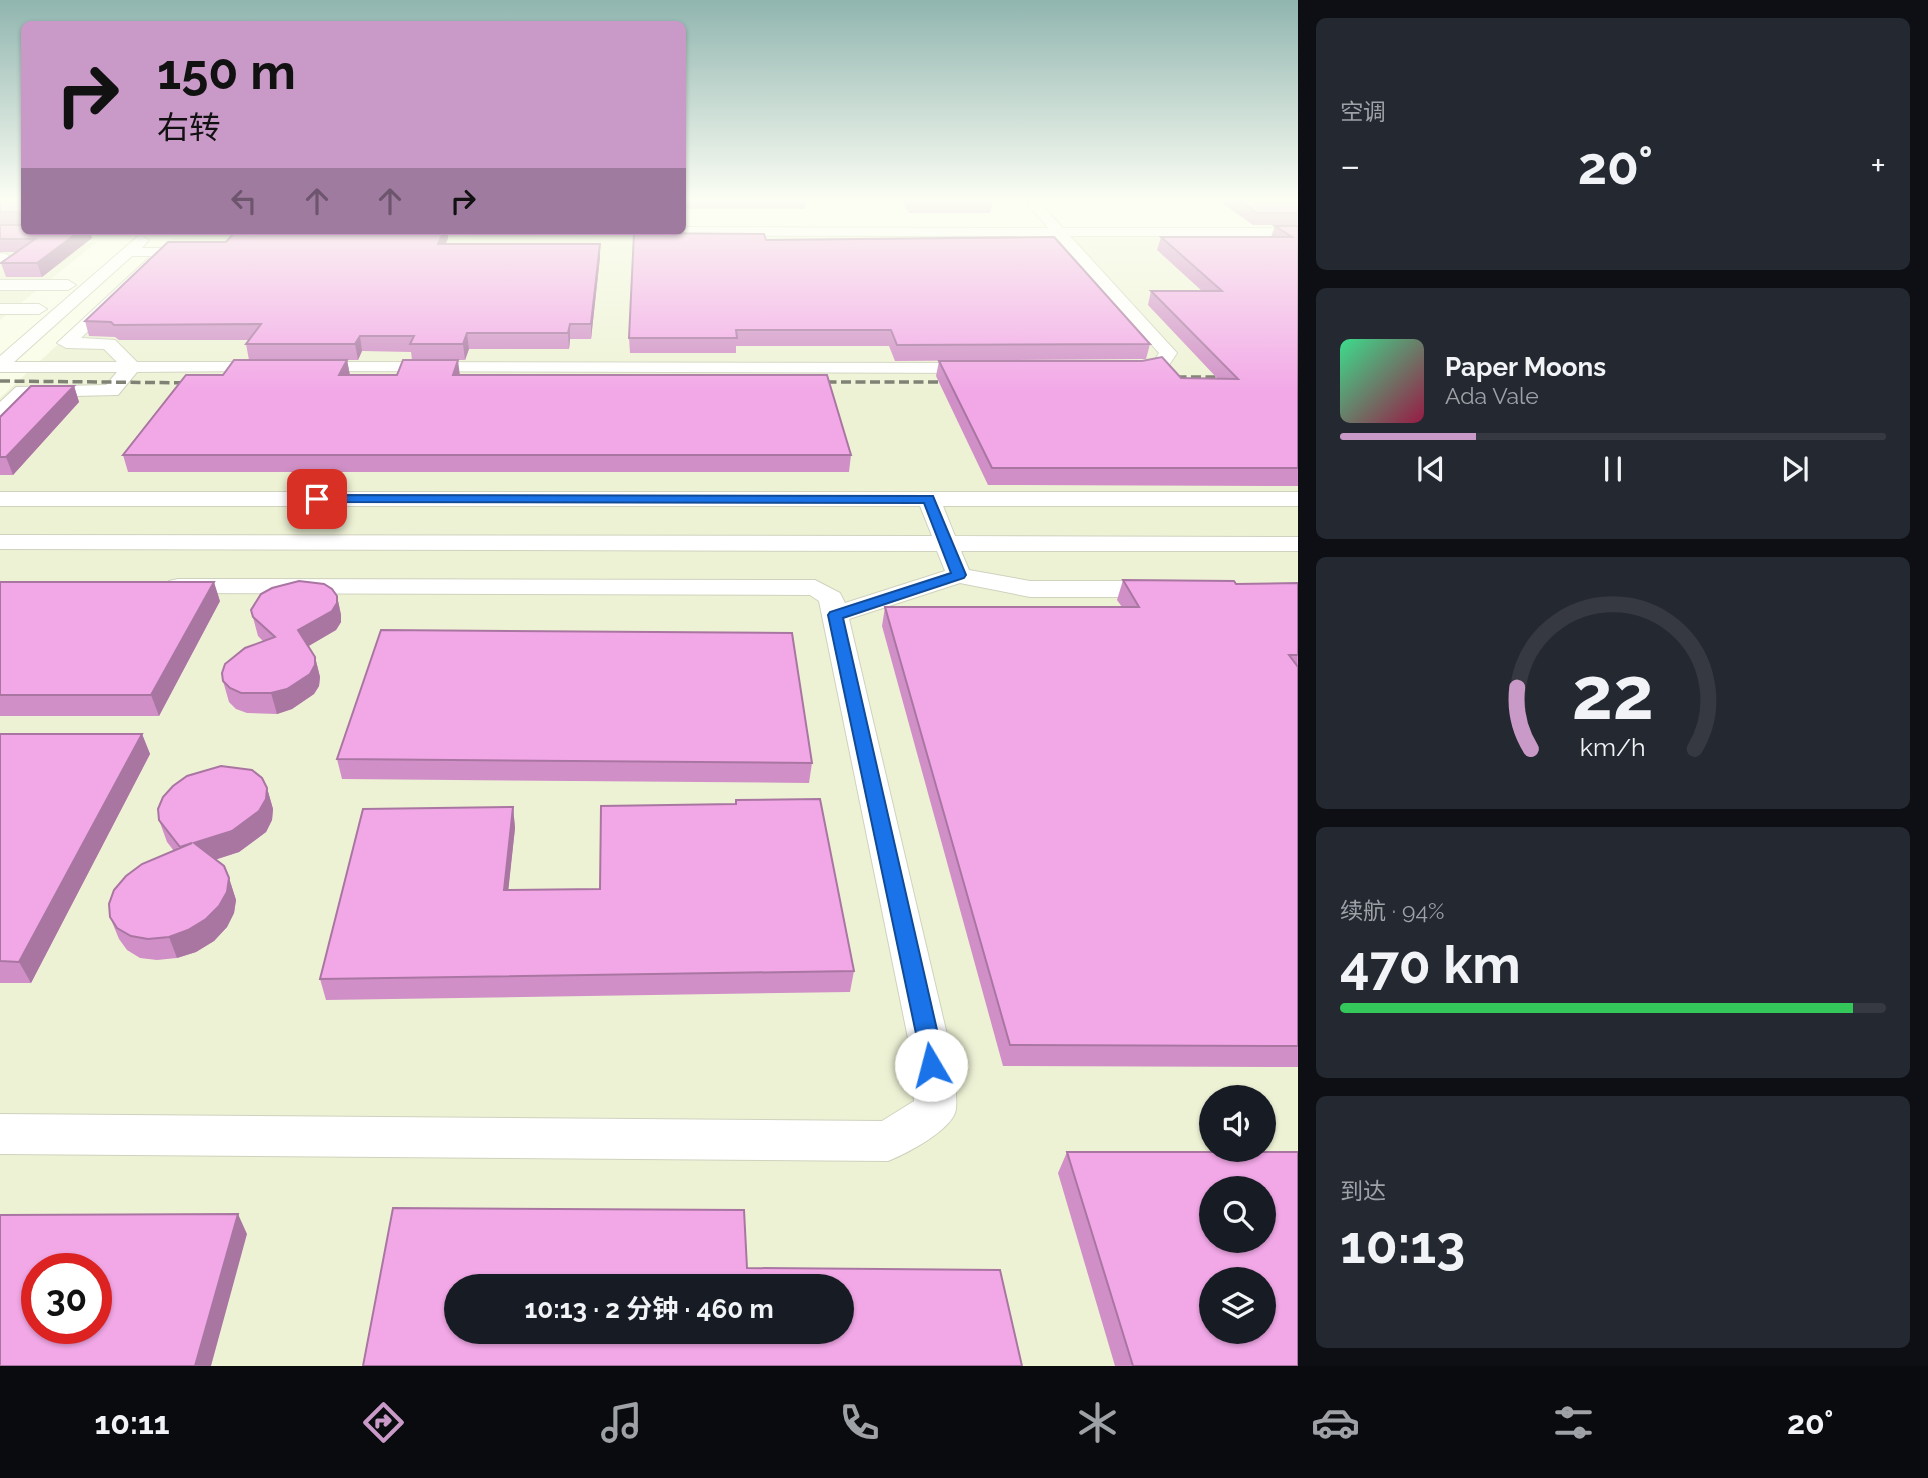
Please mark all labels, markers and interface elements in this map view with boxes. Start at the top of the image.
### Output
text: 150 m [157,43,296,100]
icon: right [42,49,133,140]
text: 空调 [1340,98,1386,125]
text: 右转 [157,109,221,146]
text: 20° [1578,135,1653,196]
text: − [1340,143,1360,188]
text: + [1870,143,1886,188]
icon: left [225,182,263,220]
icon: ahead [298,182,336,220]
icon: ahead [371,182,409,220]
icon: right [444,182,482,220]
text: Paper Moons [1445,352,1606,382]
text: Ada Vale [1445,382,1539,409]
icon: previous [1412,450,1450,488]
icon: pause [1594,450,1632,488]
icon: next [1776,450,1814,488]
pin [287,469,347,529]
icon: arrive [298,480,336,518]
text: 22 [1572,651,1654,736]
text: km/h [1580,732,1646,762]
text: 续航 · 94% [1340,897,1445,924]
text: 470 km [1340,934,1521,995]
position arrow [894,1028,968,1102]
map controls [1199,1085,1276,1344]
button: sound [1199,1085,1276,1162]
button: search [1199,1176,1276,1253]
text: 到达 [1340,1177,1386,1204]
text: 10:13 [1340,1214,1465,1275]
speed limit sign: 30 [21,1253,112,1344]
button: layers [1199,1267,1276,1344]
text: 10:13 · 2 分钟 · 460 m [524,1294,774,1324]
icon: directions [359,1398,408,1447]
icon: music [597,1398,646,1447]
icon: phone [835,1398,884,1447]
icon: climate [1073,1398,1122,1447]
icon: car [1311,1398,1360,1447]
icon: filters [1549,1398,1598,1447]
text: 10:11 [95,1404,170,1441]
text: 20° [1787,1404,1833,1441]

